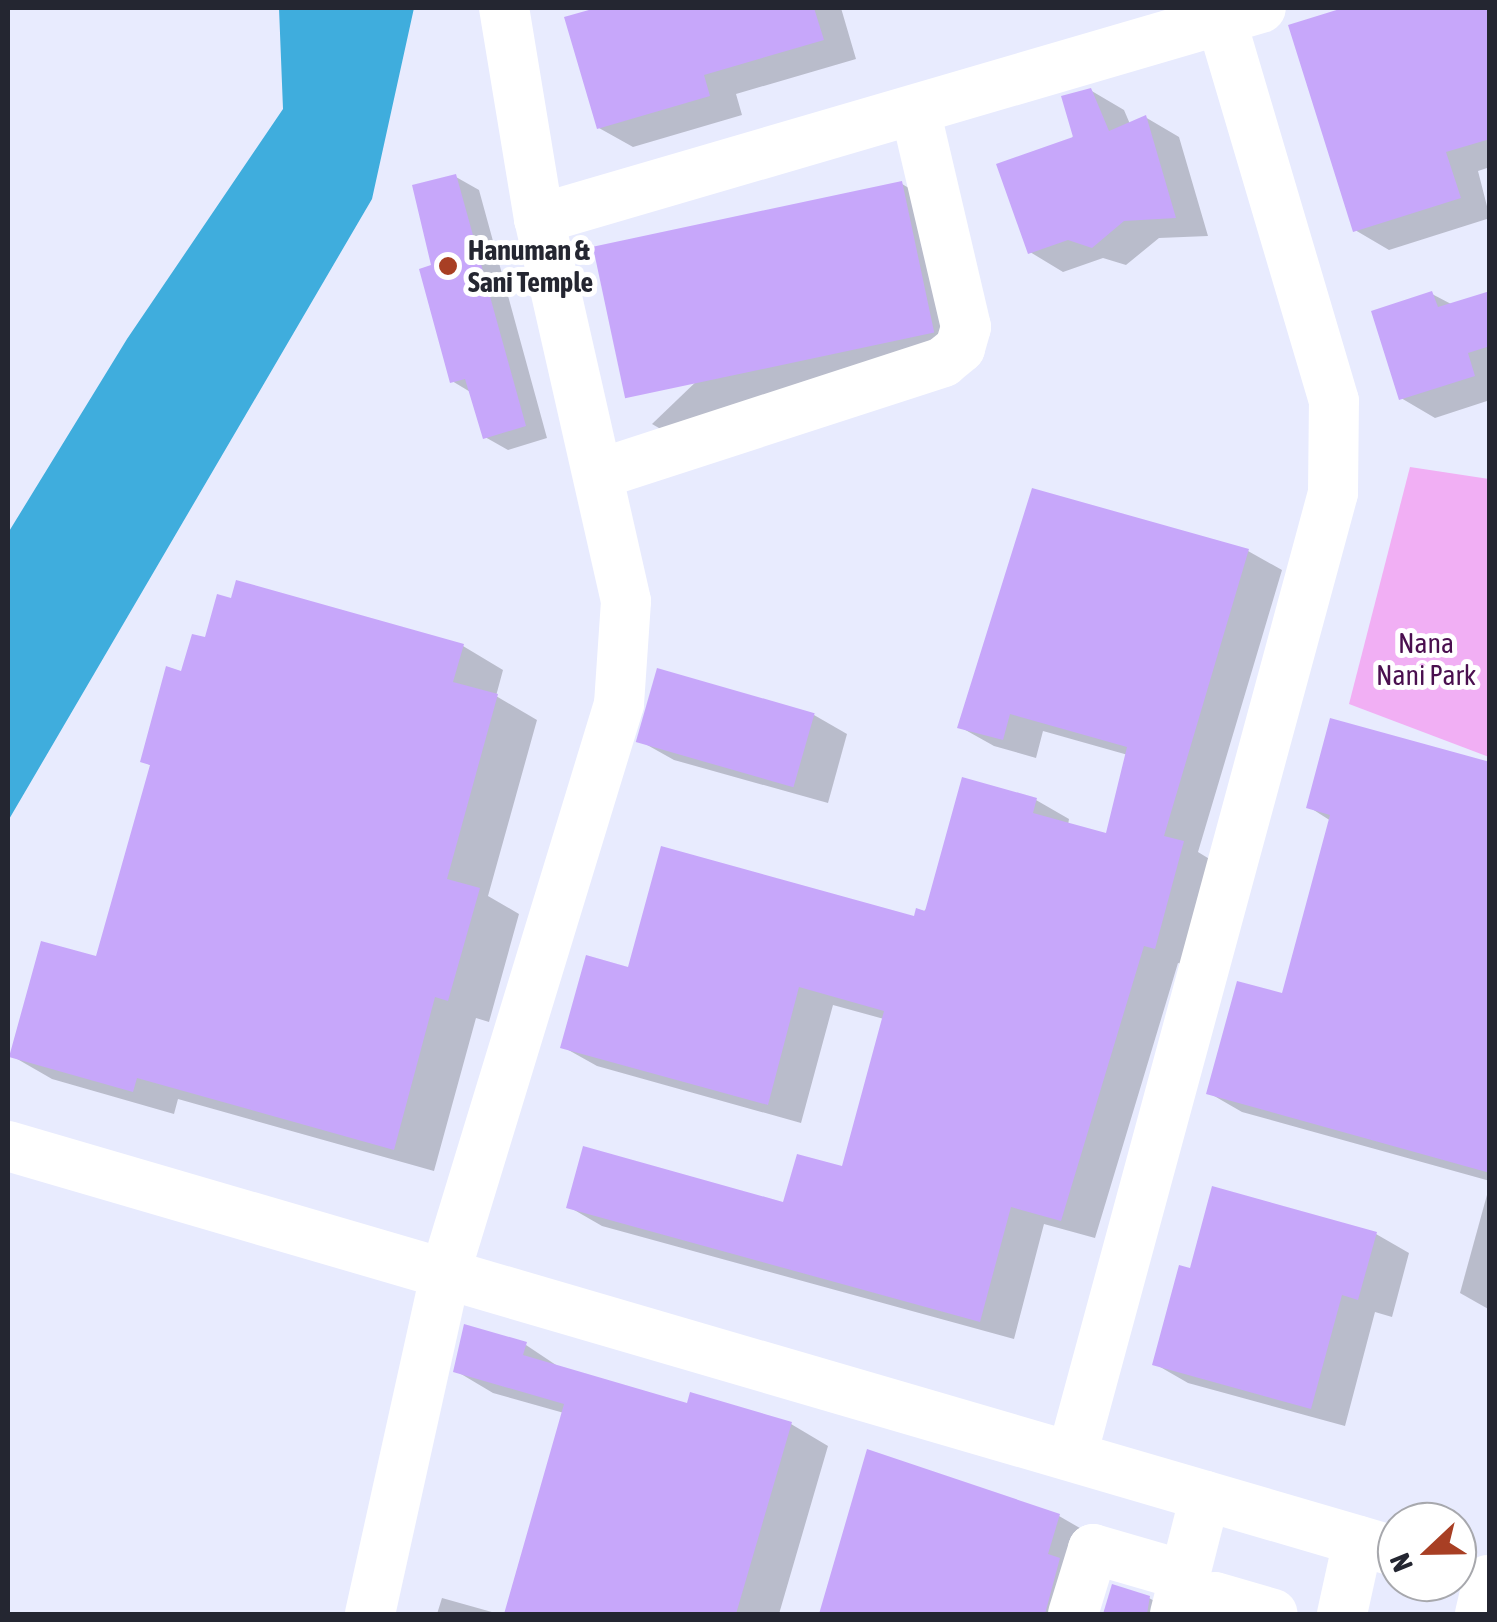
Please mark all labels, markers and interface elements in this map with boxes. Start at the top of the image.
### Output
place label: Hanuman & Sani Temple [468,233,593,299]
marker: Hanuman & Sani Temple [437,255,459,277]
park label: Nana Nani Park [1376,626,1476,692]
north arrow [1377,1502,1477,1602]
text: N [1383,1549,1419,1576]

